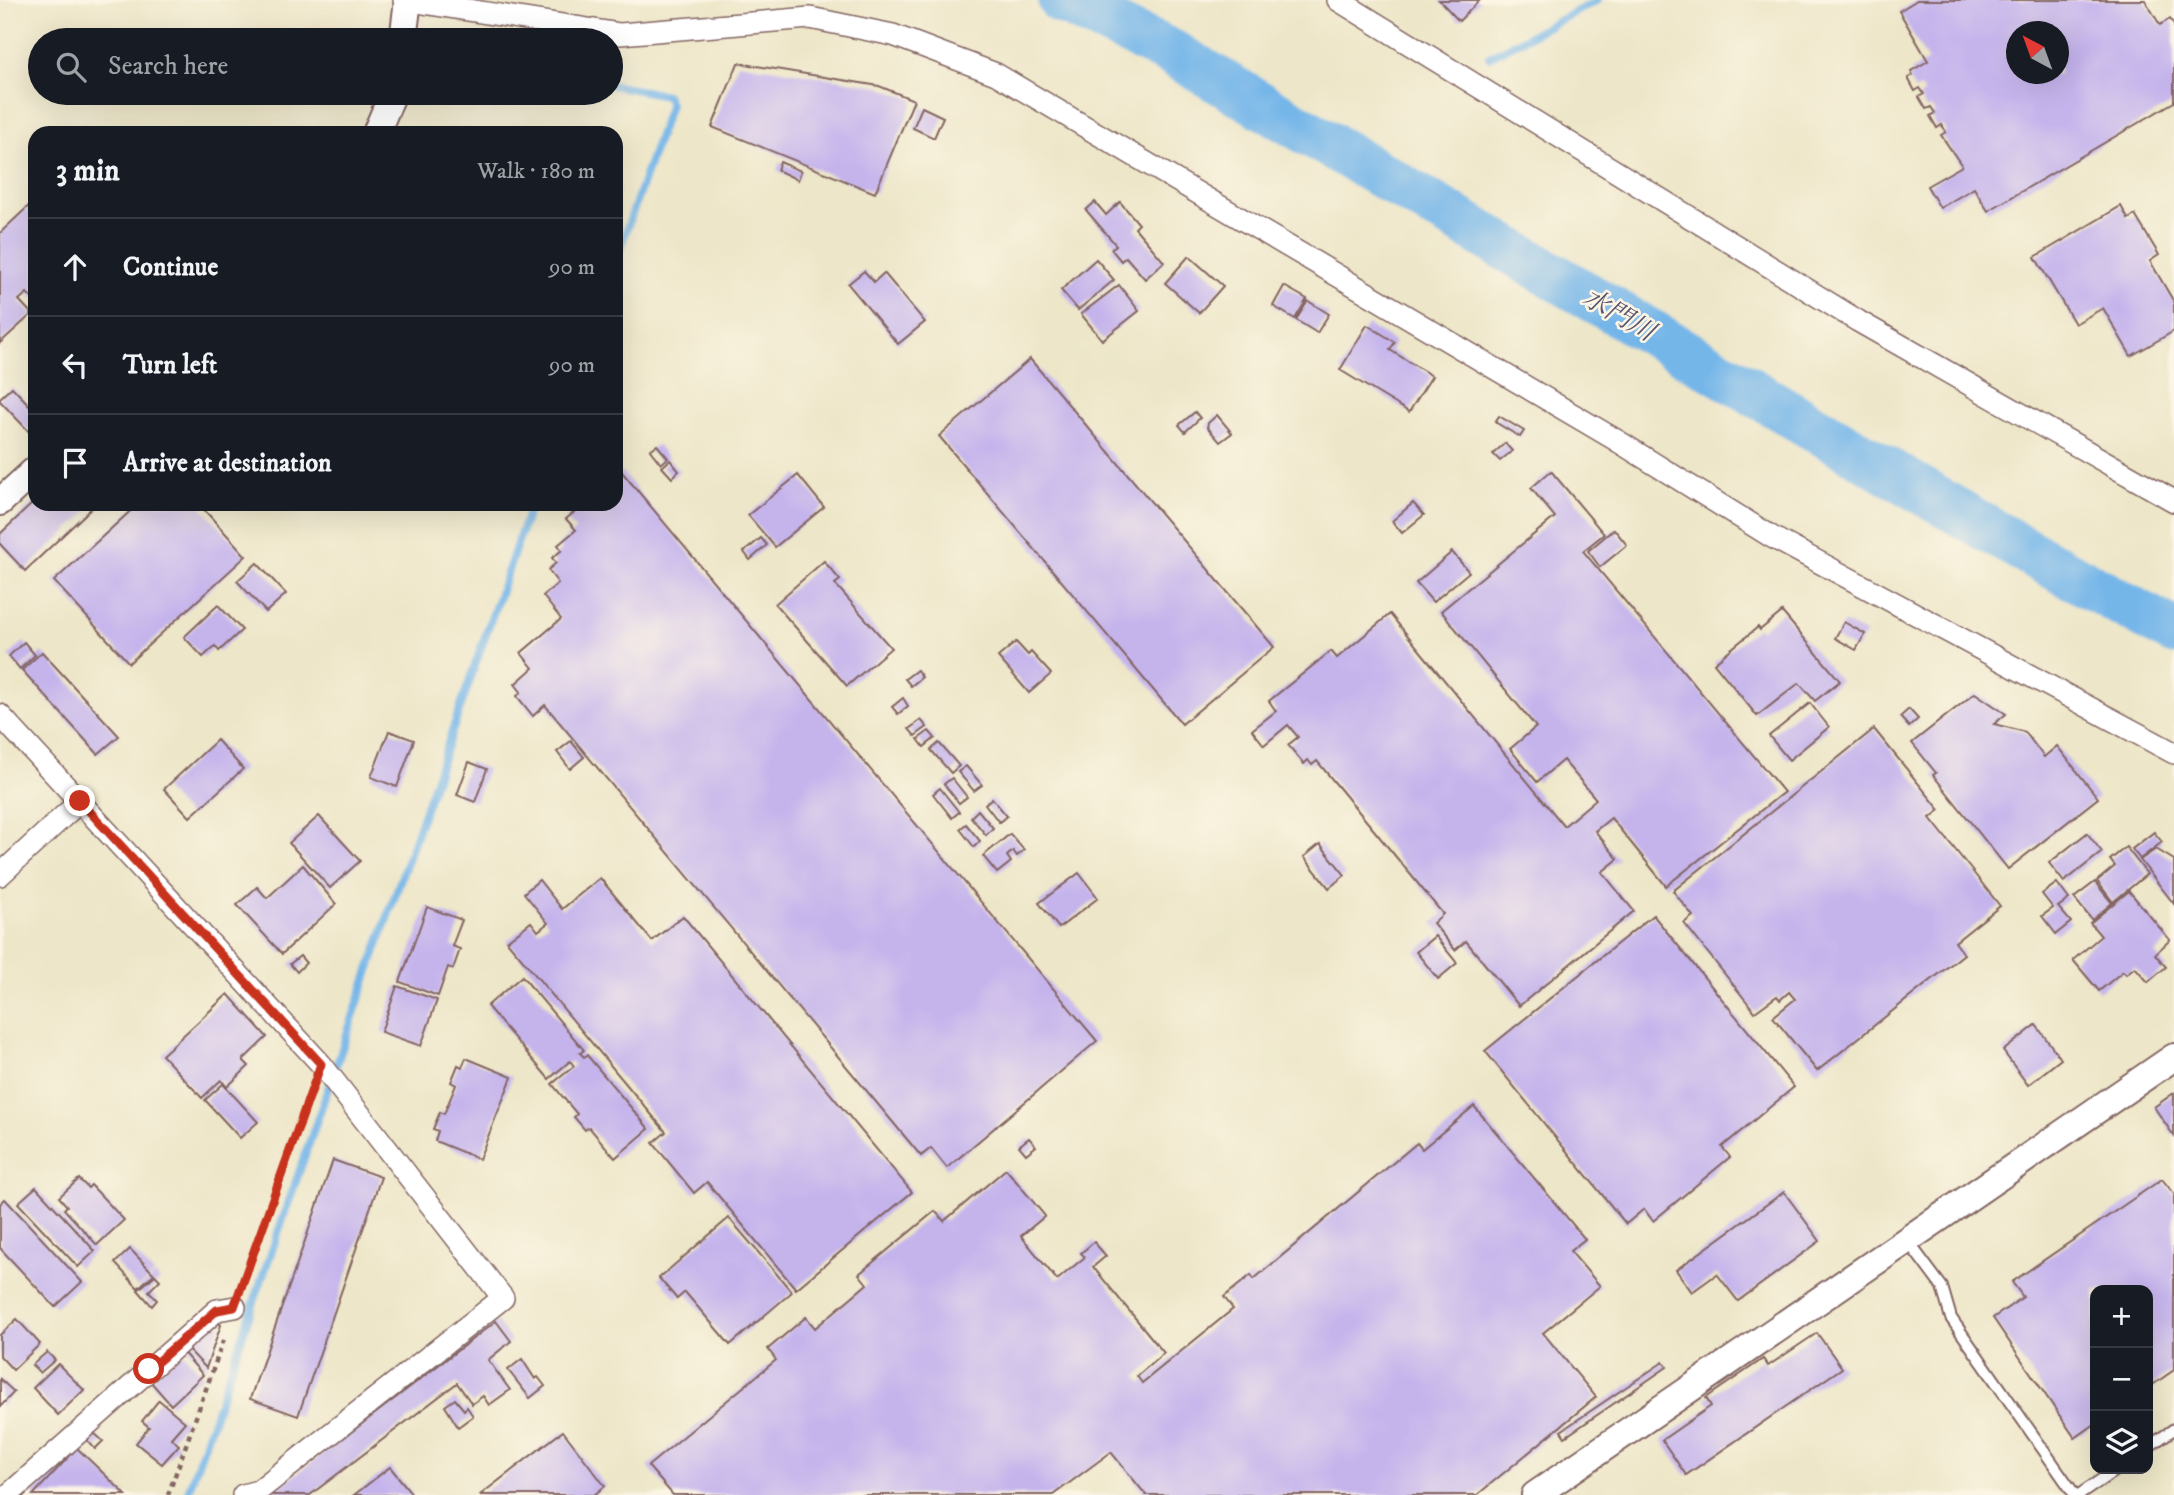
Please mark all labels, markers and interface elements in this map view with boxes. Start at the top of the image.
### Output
north arrow [2006,21,2069,84]
search box [28,28,623,105]
icon: search [52,48,90,86]
text: Search here [108,50,228,83]
text: 3 min [56,153,120,190]
text: Walk · 180 m [477,157,595,186]
icon: ahead [56,248,94,286]
text: Continue [123,251,218,284]
text: 90 m [549,253,595,282]
water label: 水門川 [1576,282,1663,351]
icon: left [56,346,94,384]
text: Turn left [123,349,217,382]
text: 90 m [549,351,595,380]
icon: arrive [56,444,94,482]
text: Arrive at destination [123,447,332,480]
route end [64,785,95,816]
map controls [2090,1285,2153,1474]
button: + [2090,1285,2153,1348]
button: − [2090,1348,2153,1411]
route start [133,1353,164,1384]
button: layers [2090,1411,2153,1474]

